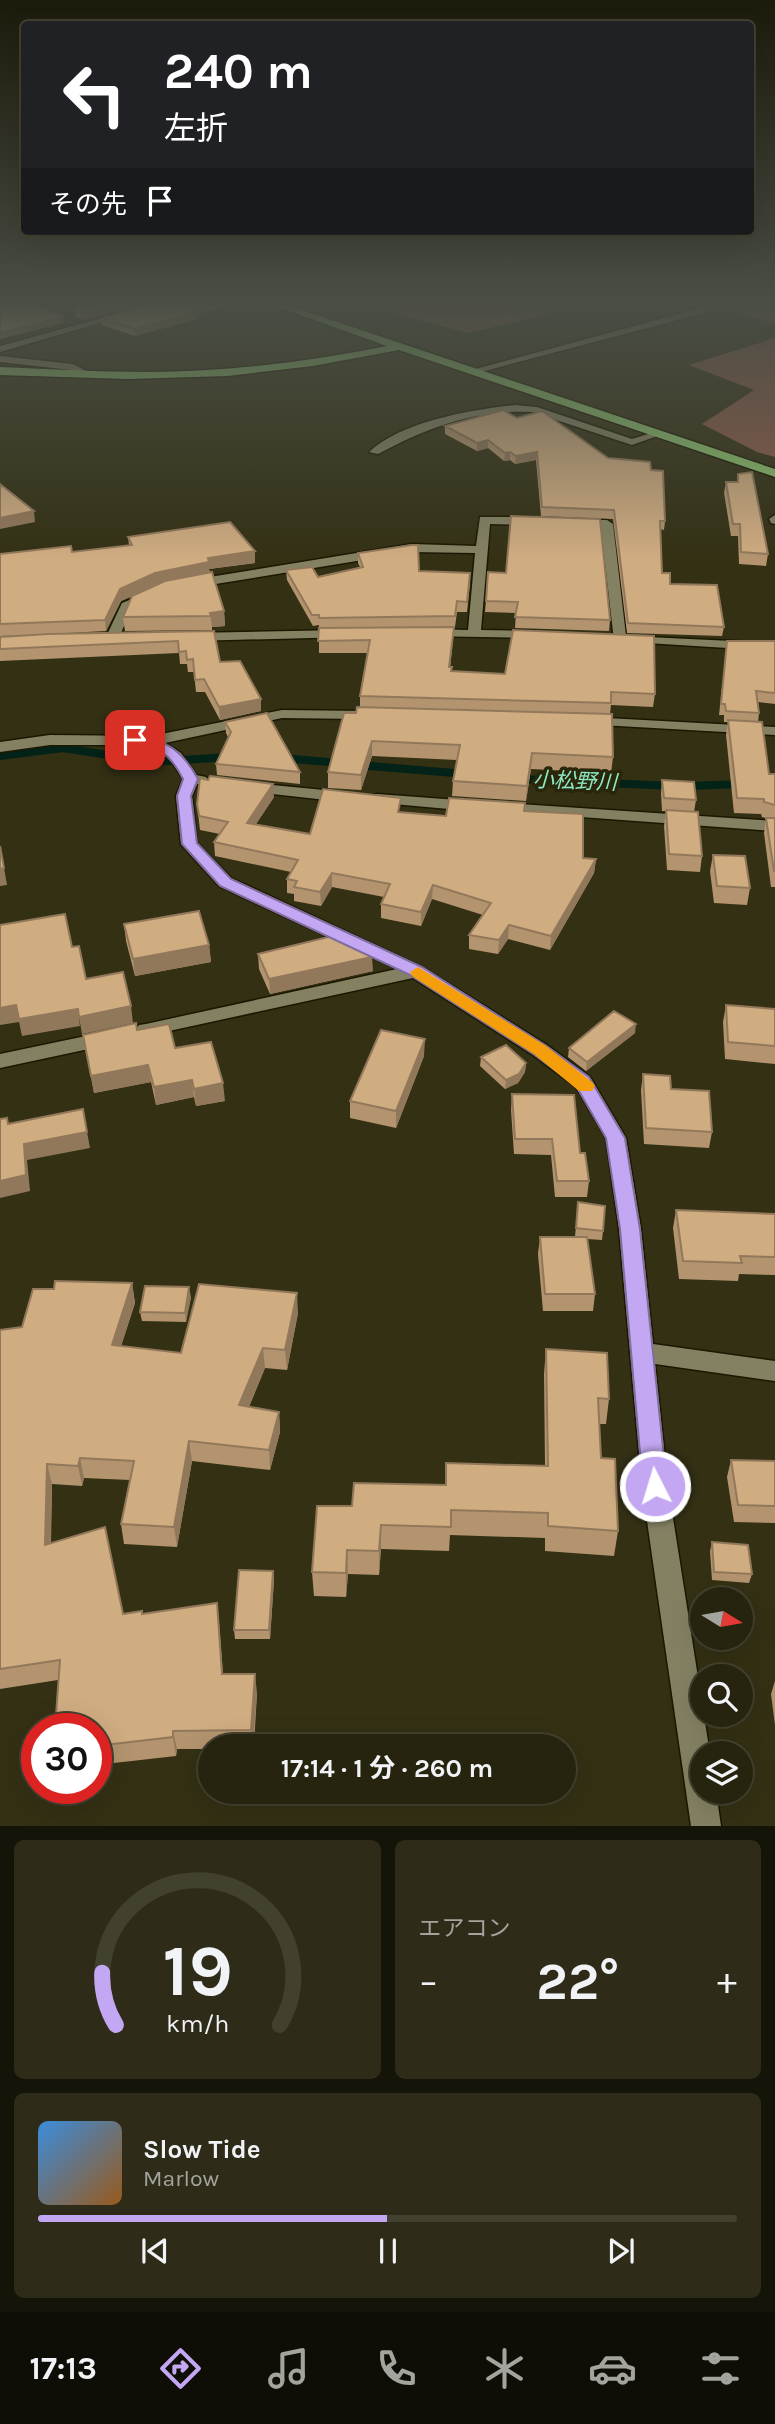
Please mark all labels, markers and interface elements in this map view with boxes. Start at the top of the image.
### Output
text: 240 m [164,43,313,100]
icon: left [49,49,140,140]
text: 左折 [164,110,228,147]
icon: arrive [141,182,179,220]
text: その先 [49,189,127,220]
pin [105,710,165,770]
icon: arrive [116,721,154,759]
water label: 小松野川 [533,768,619,795]
position arrow [618,1449,692,1523]
north arrow [690,1587,752,1650]
map controls [690,1587,753,1804]
button: search [690,1664,753,1727]
speed limit sign: 30 [21,1713,112,1804]
button: layers [690,1741,753,1804]
text: 17:14 · 1 分 · 260 m [281,1753,493,1784]
text: エアコン [419,1915,511,1942]
text: 19 [162,1929,232,2014]
text: 22° [536,1951,619,2012]
text: − [419,1959,438,2004]
text: + [717,1959,737,2004]
text: km/h [166,2009,229,2038]
text: Slow Tide [143,2134,261,2165]
text: Marlow [143,2165,219,2192]
icon: previous [136,2232,174,2270]
icon: pause [369,2232,407,2270]
icon: next [602,2232,640,2270]
icon: directions [156,2344,205,2393]
icon: music [264,2344,313,2393]
icon: phone [372,2344,421,2393]
icon: climate [480,2344,529,2393]
icon: car [588,2344,637,2393]
icon: filters [696,2344,745,2393]
text: 17:13 [30,2350,97,2387]

